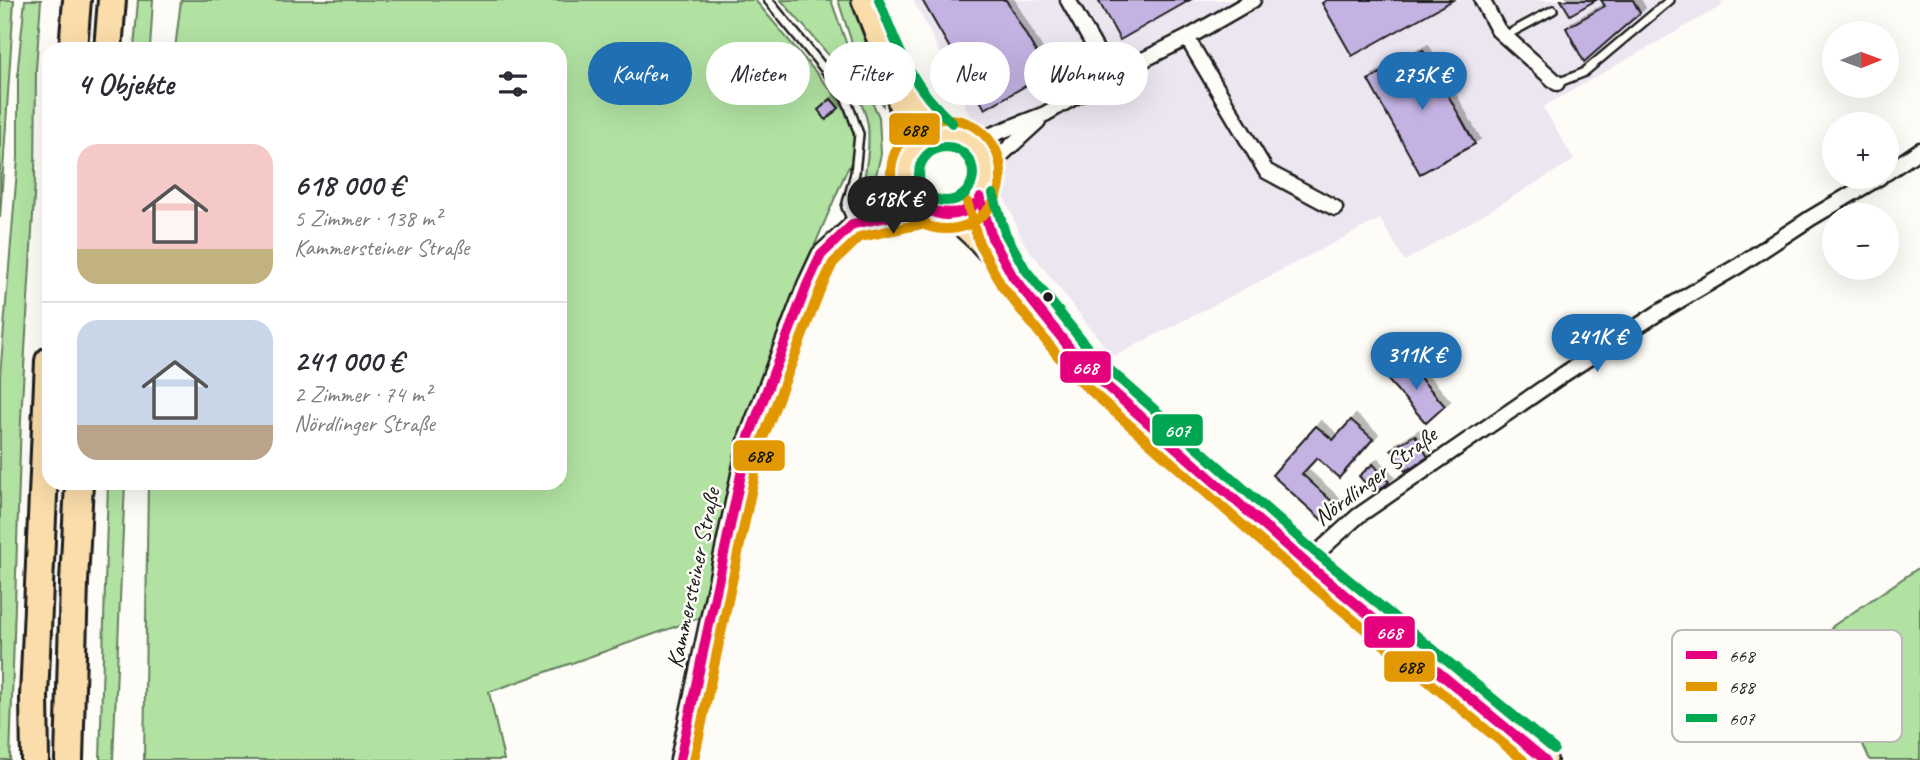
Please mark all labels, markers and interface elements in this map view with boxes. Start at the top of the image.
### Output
north arrow [1822,21,1899,98]
map controls [1822,21,1899,280]
chip: Kaufen [588,42,692,105]
chip: Mieten [706,42,810,105]
chip: Filter [824,42,916,105]
chip: Neu [930,42,1010,105]
chip: Wohnung [1024,42,1148,105]
pin: 275K € [1365,52,1479,112]
text: 275K € [1393,60,1451,89]
text: 4 Objekte [77,65,174,103]
icon: filters [494,65,532,103]
line badge: 688 [888,112,941,146]
button: + [1822,112,1899,189]
text: 688 [901,118,929,142]
text: 618 000 € [294,166,404,204]
icon: home [133,172,217,256]
pin: 618K € [836,176,950,236]
text: 618K € [863,184,923,213]
button: − [1822,203,1899,280]
text: 5 Zimmer · 138 m² [294,204,441,233]
text: Kammersteiner Straße [294,233,469,262]
unlabelled marker [1041,290,1055,304]
pin: 241K € [1540,314,1654,374]
text: 241K € [1568,322,1626,351]
pin: 311K € [1359,332,1473,392]
text: 311K € [1387,340,1445,369]
text: 241 000 € [294,342,403,380]
icon: home [133,348,217,432]
line badge: 668 [1059,350,1112,384]
text: 668 [1072,356,1101,380]
text: 2 Zimmer · 74 m² [294,380,431,409]
text: Nördlinger Straße [294,409,435,438]
line badge: 607 [1151,413,1204,447]
street label: Nördlinger Straße [1307,418,1444,532]
text: 607 [1164,419,1193,443]
line badge: 688 [732,439,786,472]
text: 688 [746,444,774,468]
street label: Kammersteiner Straße [659,483,727,671]
line badge: 668 [1363,615,1416,649]
text: 668 [1376,621,1405,645]
legend [1672,630,1902,742]
text: 668 [1729,644,1757,668]
line badge: 688 [1383,650,1436,683]
text: 688 [1397,655,1425,679]
text: 688 [1729,675,1757,699]
text: 607 [1729,707,1756,731]

